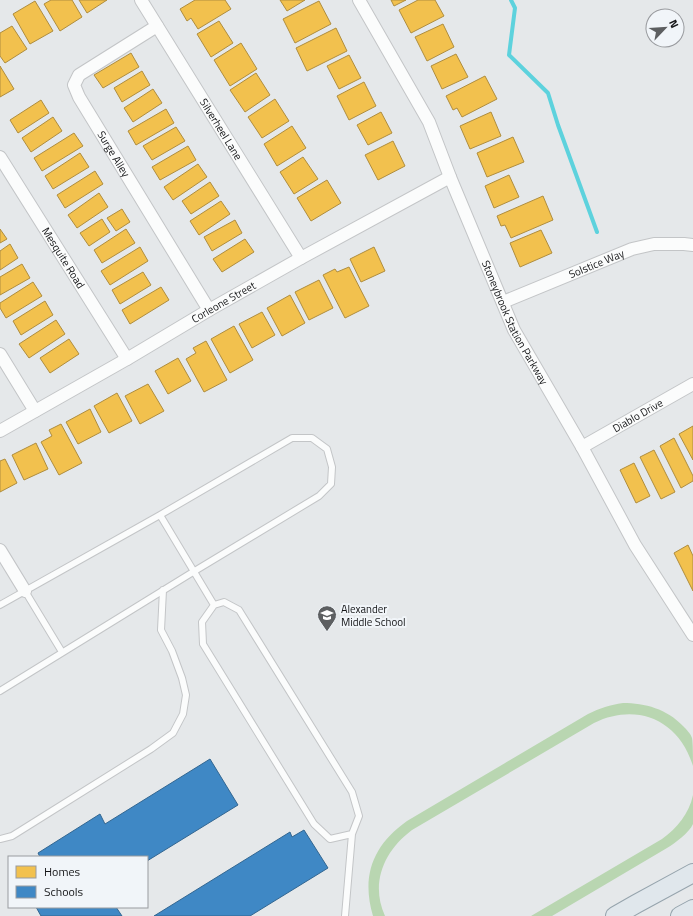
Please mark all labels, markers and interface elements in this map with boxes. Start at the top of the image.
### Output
north arrow [645,8,685,48]
text: N [665,17,683,31]
street label: Silverheel Lane [196,95,247,163]
street label: Surge Alley [93,128,134,181]
street label: Mesquite Road [38,224,89,292]
street label: Solstice Way [566,245,627,282]
street label: Stoneybrook Station Parkway [478,258,552,388]
street label: Corleone Street [188,277,259,327]
street label: Diablo Drive [609,394,666,436]
place label: Alexander Middle School [341,601,406,630]
school or university icon: Alexander Middle School [316,604,338,632]
legend [8,856,148,908]
text: Homes [44,862,80,881]
text: Schools [44,882,84,901]

